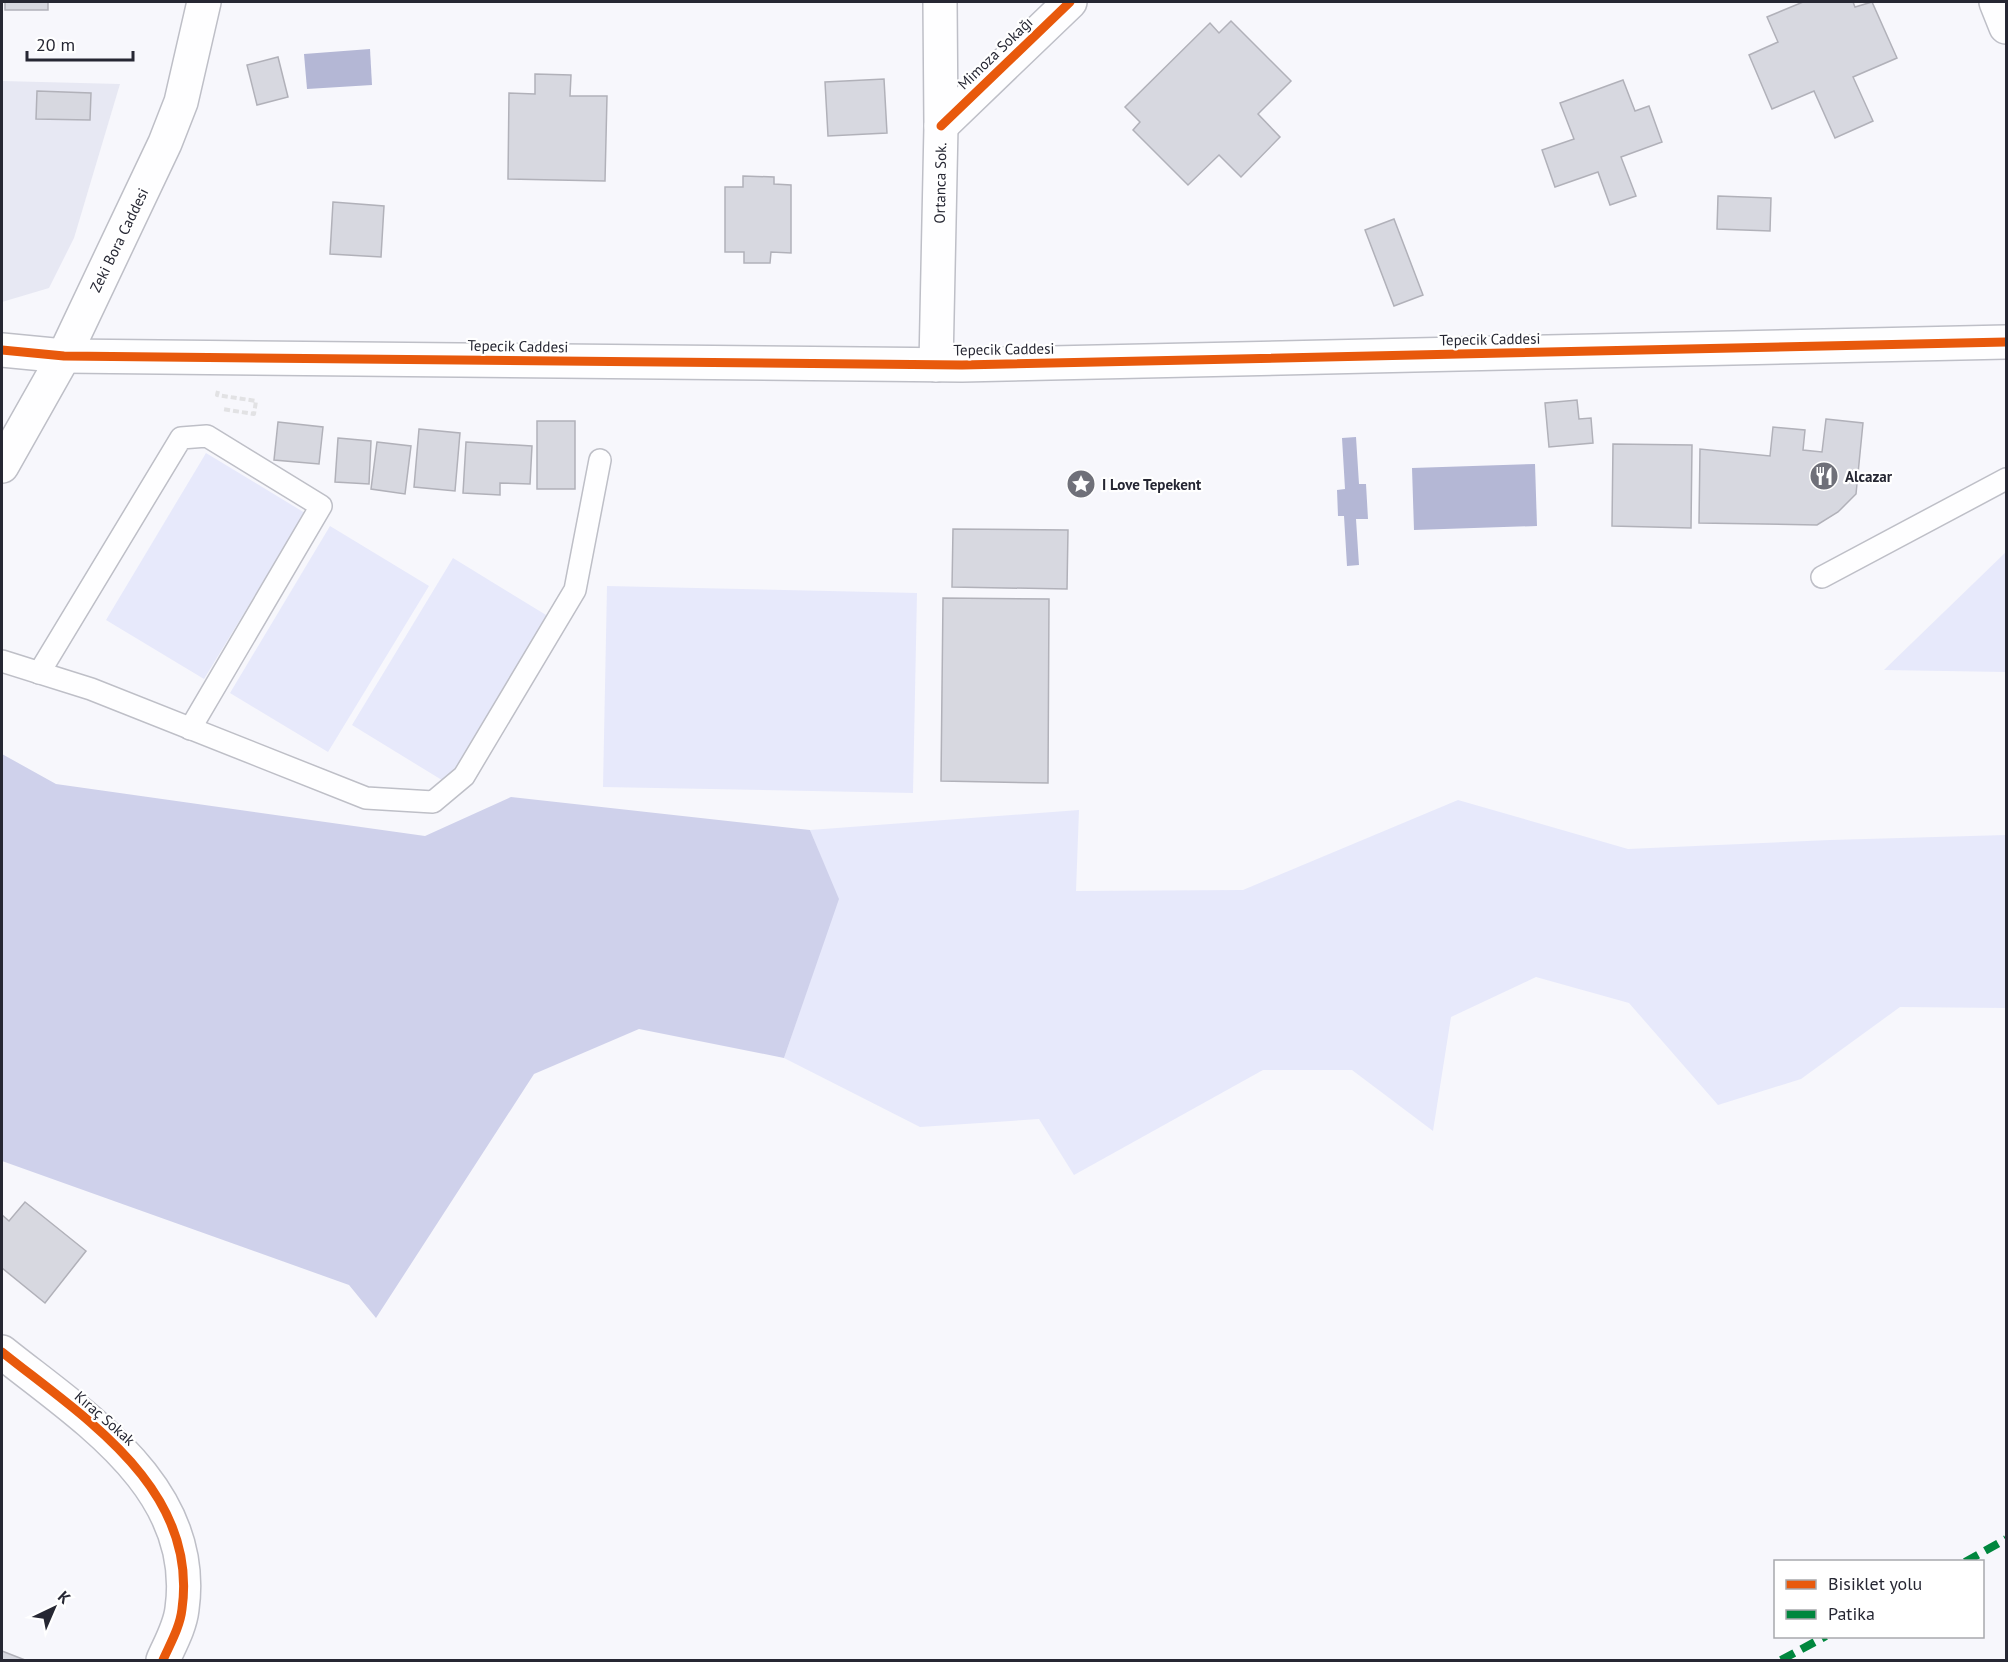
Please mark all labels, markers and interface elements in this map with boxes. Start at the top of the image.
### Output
street label: Mimoza Sokağı [954,13,1036,93]
scale bar [27,24,134,62]
text: 20 m [36,33,75,56]
street label: Ortanca Sok. [930,142,950,224]
street label: Zeki Bora Caddesi [86,185,152,295]
street label: Tepecik Caddesi [1439,329,1541,349]
street label: Tepecik Caddesi [467,336,569,356]
street label: Tepecik Caddesi [953,339,1055,359]
restaurant icon: Alcazar [1808,460,1840,492]
place label: Alcazar [1845,467,1893,486]
place icon: I Love Tepekent [1065,468,1097,500]
place label: I Love Tepekent [1102,475,1202,494]
street label: Kıraç Sokak [71,1387,140,1450]
legend [1774,1560,1984,1638]
text: Bisiklet yolu [1828,1572,1922,1595]
north arrow [24,1578,84,1638]
text: K [54,1587,75,1608]
text: Patika [1828,1602,1875,1625]

